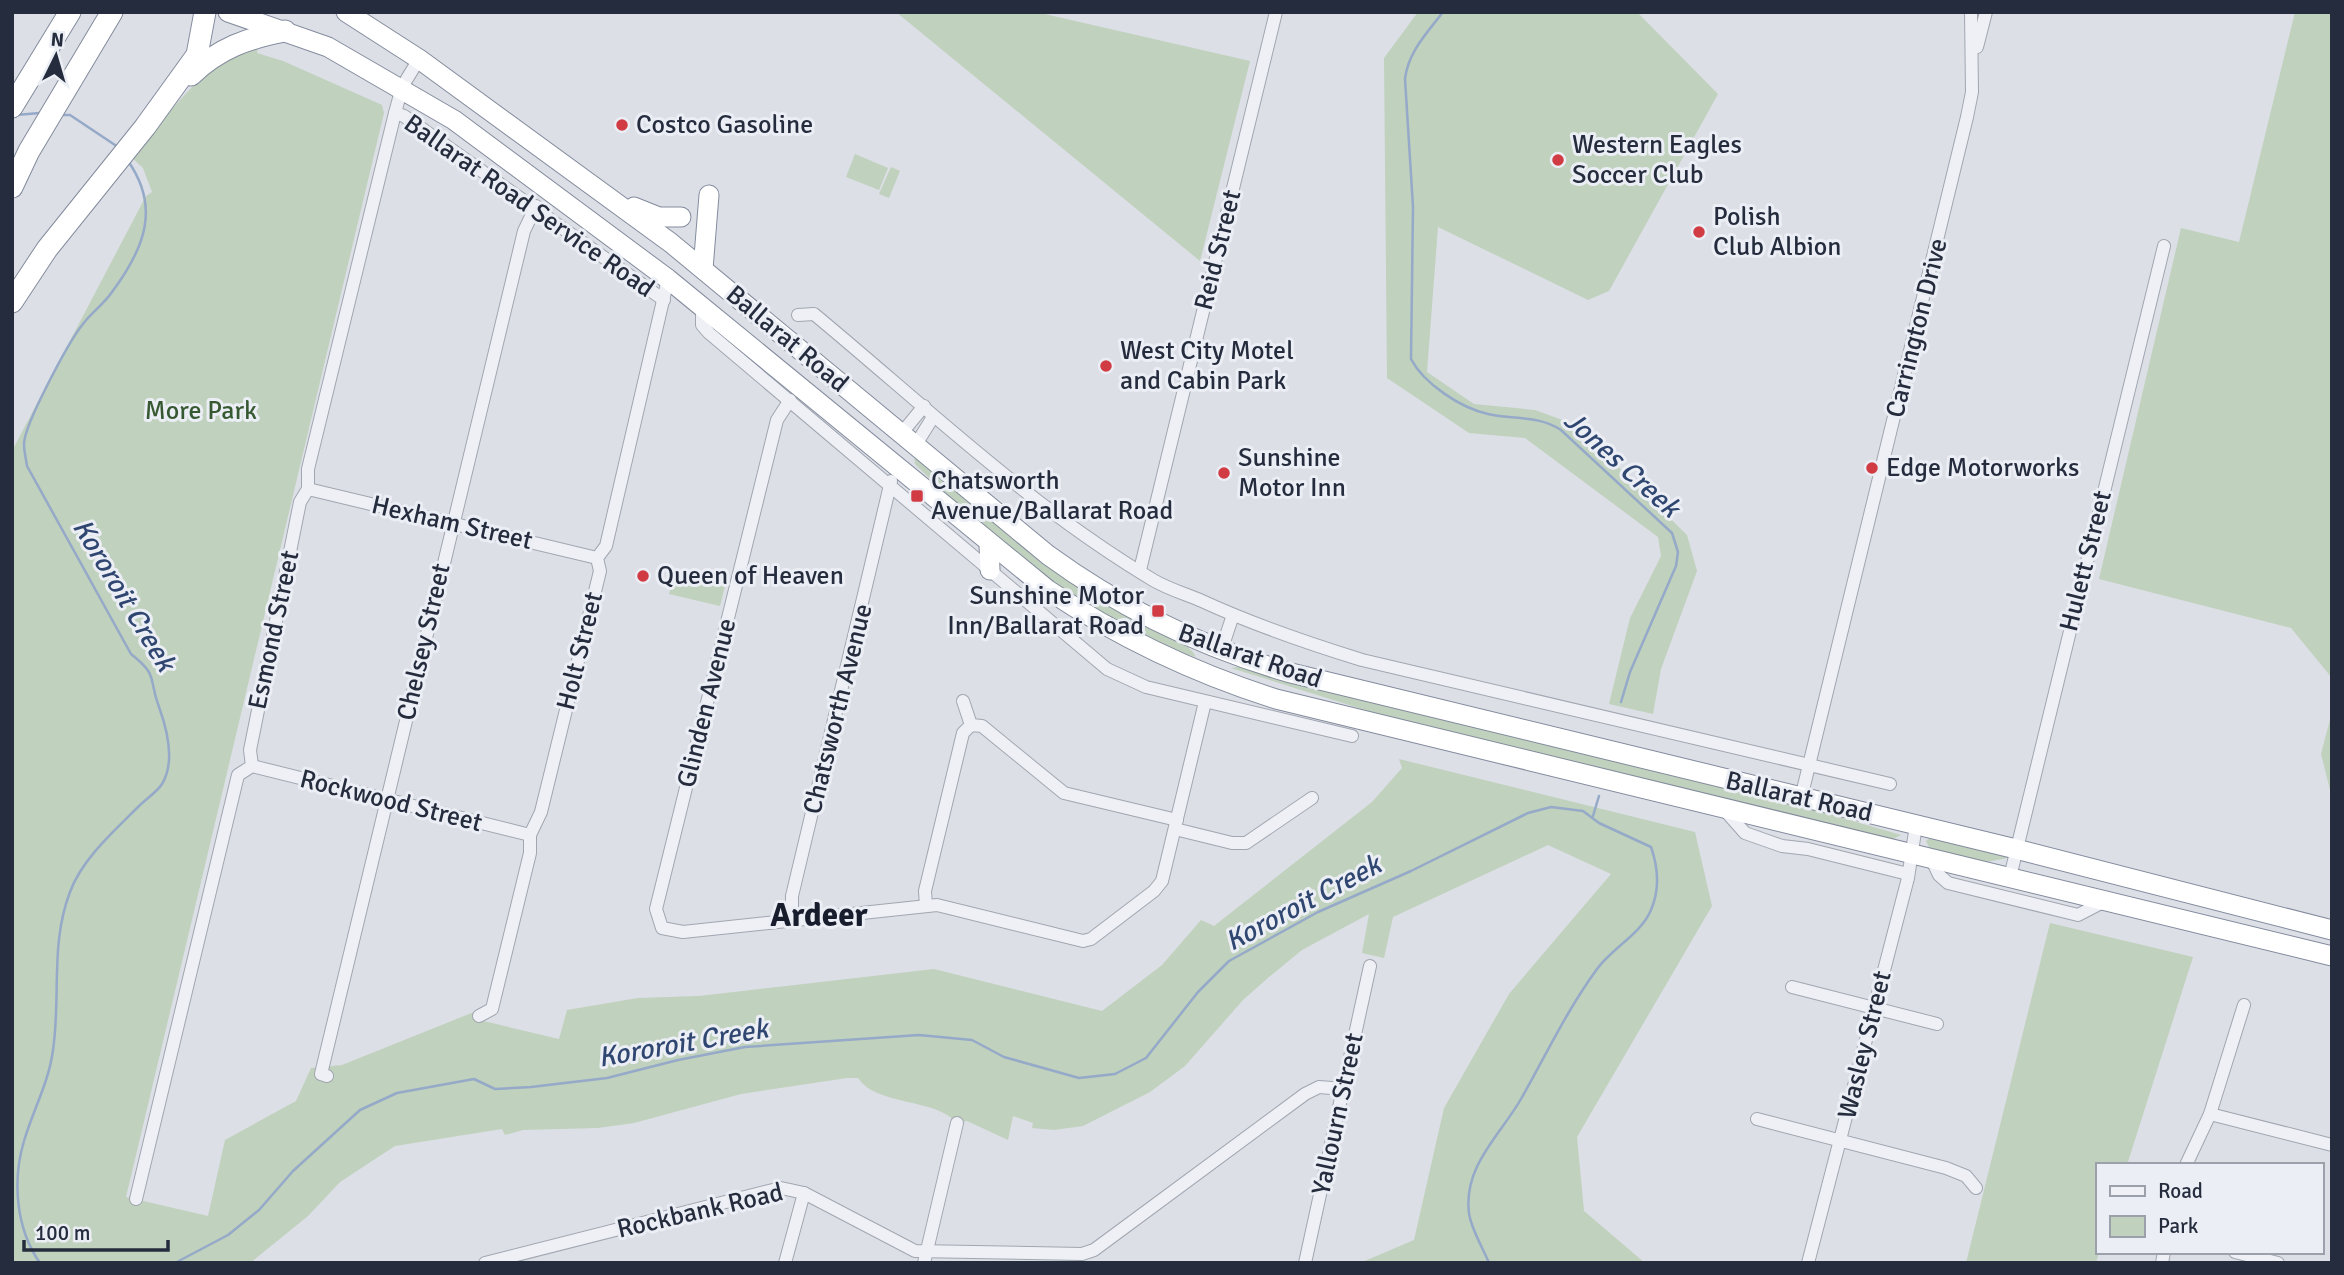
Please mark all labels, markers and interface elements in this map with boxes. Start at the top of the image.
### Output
north arrow [21,21,91,91]
text: N [50,28,65,53]
street label: Ballarat Road Service Road [398,107,660,305]
place label: Costco Gasoline [636,109,813,141]
marker: Costco Gasoline [614,117,630,133]
place label: Western Eagles Soccer Club [1572,129,1742,191]
marker: Western Eagles Soccer Club [1550,152,1566,168]
street label: Reid Street [1188,187,1248,313]
place label: Polish Club Albion [1713,201,1841,263]
marker: Polish Club Albion [1691,224,1707,240]
street label: Carrington Drive [1879,235,1955,421]
street label: Ballarat Road [719,279,855,399]
place label: West City Motel and Cabin Park [1120,335,1294,397]
marker: West City Motel and Cabin Park [1098,358,1114,374]
park label: More Park [145,395,257,427]
water label: Jones Creek [1557,403,1689,527]
place label: Sunshine Motor Inn [1238,442,1346,504]
place label: Edge Motorworks [1886,452,2079,484]
marker: Edge Motorworks [1864,460,1880,476]
place label: Chatsworth Avenue/Ballarat Road [931,465,1173,527]
marker: Sunshine Motor Inn [1216,465,1232,481]
street label: Hulett Street [2053,487,2119,635]
marker: Chatsworth Avenue/Ballarat Road [909,488,925,504]
street label: Hexham Street [368,489,536,557]
water label: Kororoit Creek [65,513,184,680]
street label: Esmond Street [242,548,306,712]
street label: Chelsey Street [390,560,458,724]
place label: Queen of Heaven [657,560,844,592]
marker: Queen of Heaven [635,568,651,584]
place label: Sunshine Motor Inn/Ballarat Road [947,580,1144,642]
street label: Holt Street [550,589,610,713]
street label: Chatsworth Avenue [796,601,880,817]
marker: Sunshine Motor Inn/Ballarat Road [1150,603,1166,619]
street label: Glinden Avenue [670,615,744,791]
street label: Ballarat Road [1174,616,1326,696]
street label: Rockwood Street [296,763,486,839]
street label: Ballarat Road [1722,765,1876,829]
water label: Kororoit Creek [1219,846,1389,958]
district label: Ardeer [770,895,869,936]
street label: Wasley Street [1831,968,1899,1122]
water label: Kororoit Creek [596,1011,773,1075]
street label: Yallourn Street [1305,1030,1371,1198]
legend [2096,1163,2323,1254]
street label: Rockbank Road [614,1176,786,1246]
text: Road [2158,1178,2203,1204]
scale bar [24,1208,168,1252]
text: Park [2158,1213,2199,1239]
text: 100 m [35,1220,90,1246]

